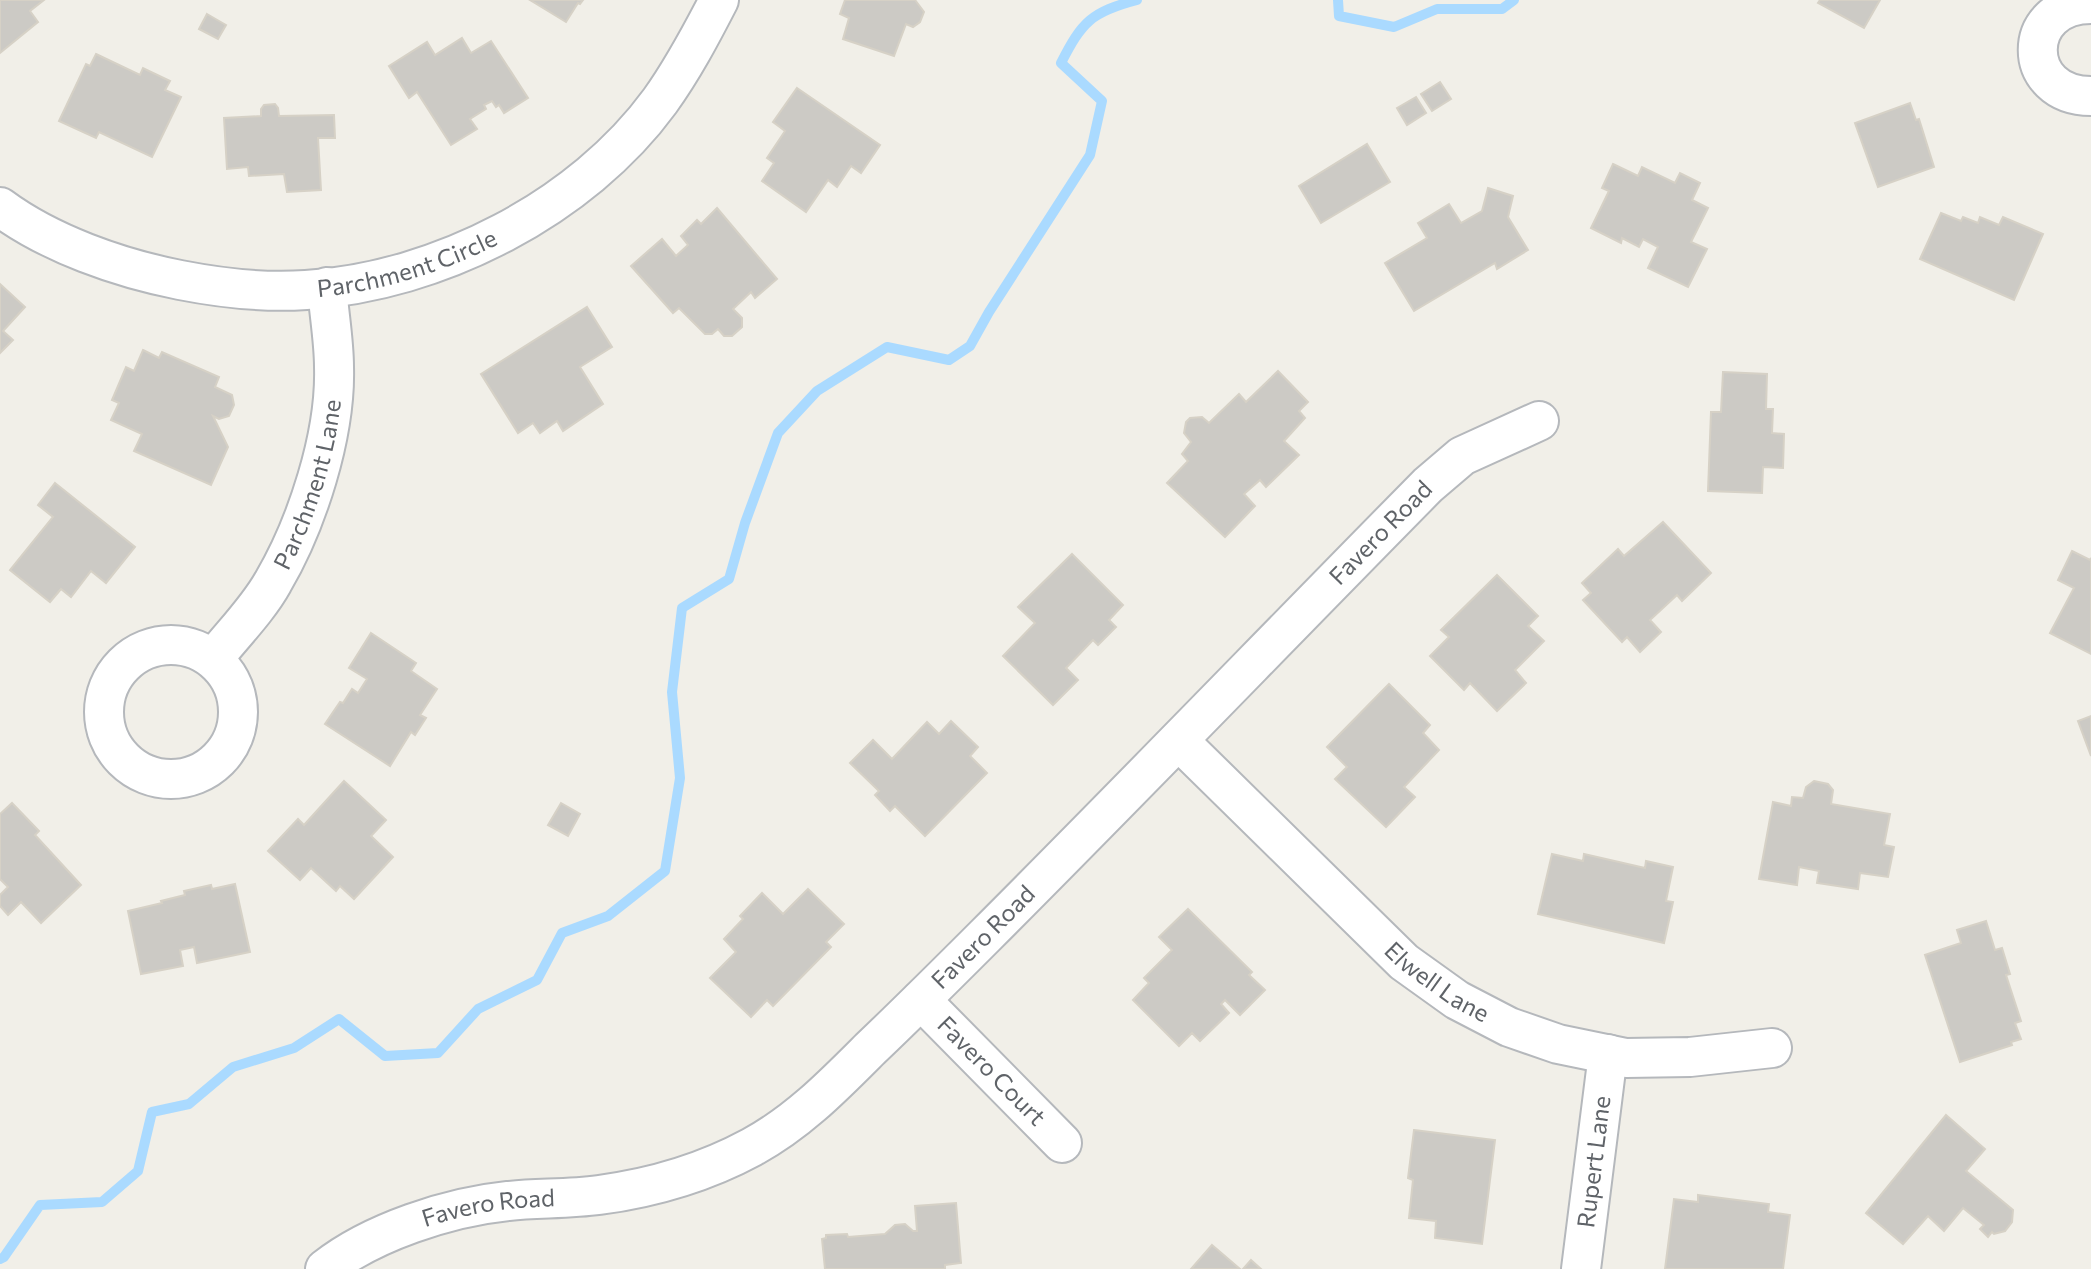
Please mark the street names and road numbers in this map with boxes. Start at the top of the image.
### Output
street label: Parchment Circle [315,222,501,302]
street label: Parchment Lane [267,398,346,574]
street label: Favero Road [1322,474,1437,590]
street label: Favero Road [925,879,1040,994]
street label: Elwell Lane [1379,935,1495,1027]
street label: Favero Court [932,1009,1053,1131]
street label: Rupert Lane [1570,1094,1616,1229]
street label: Favero Road [418,1182,555,1232]

